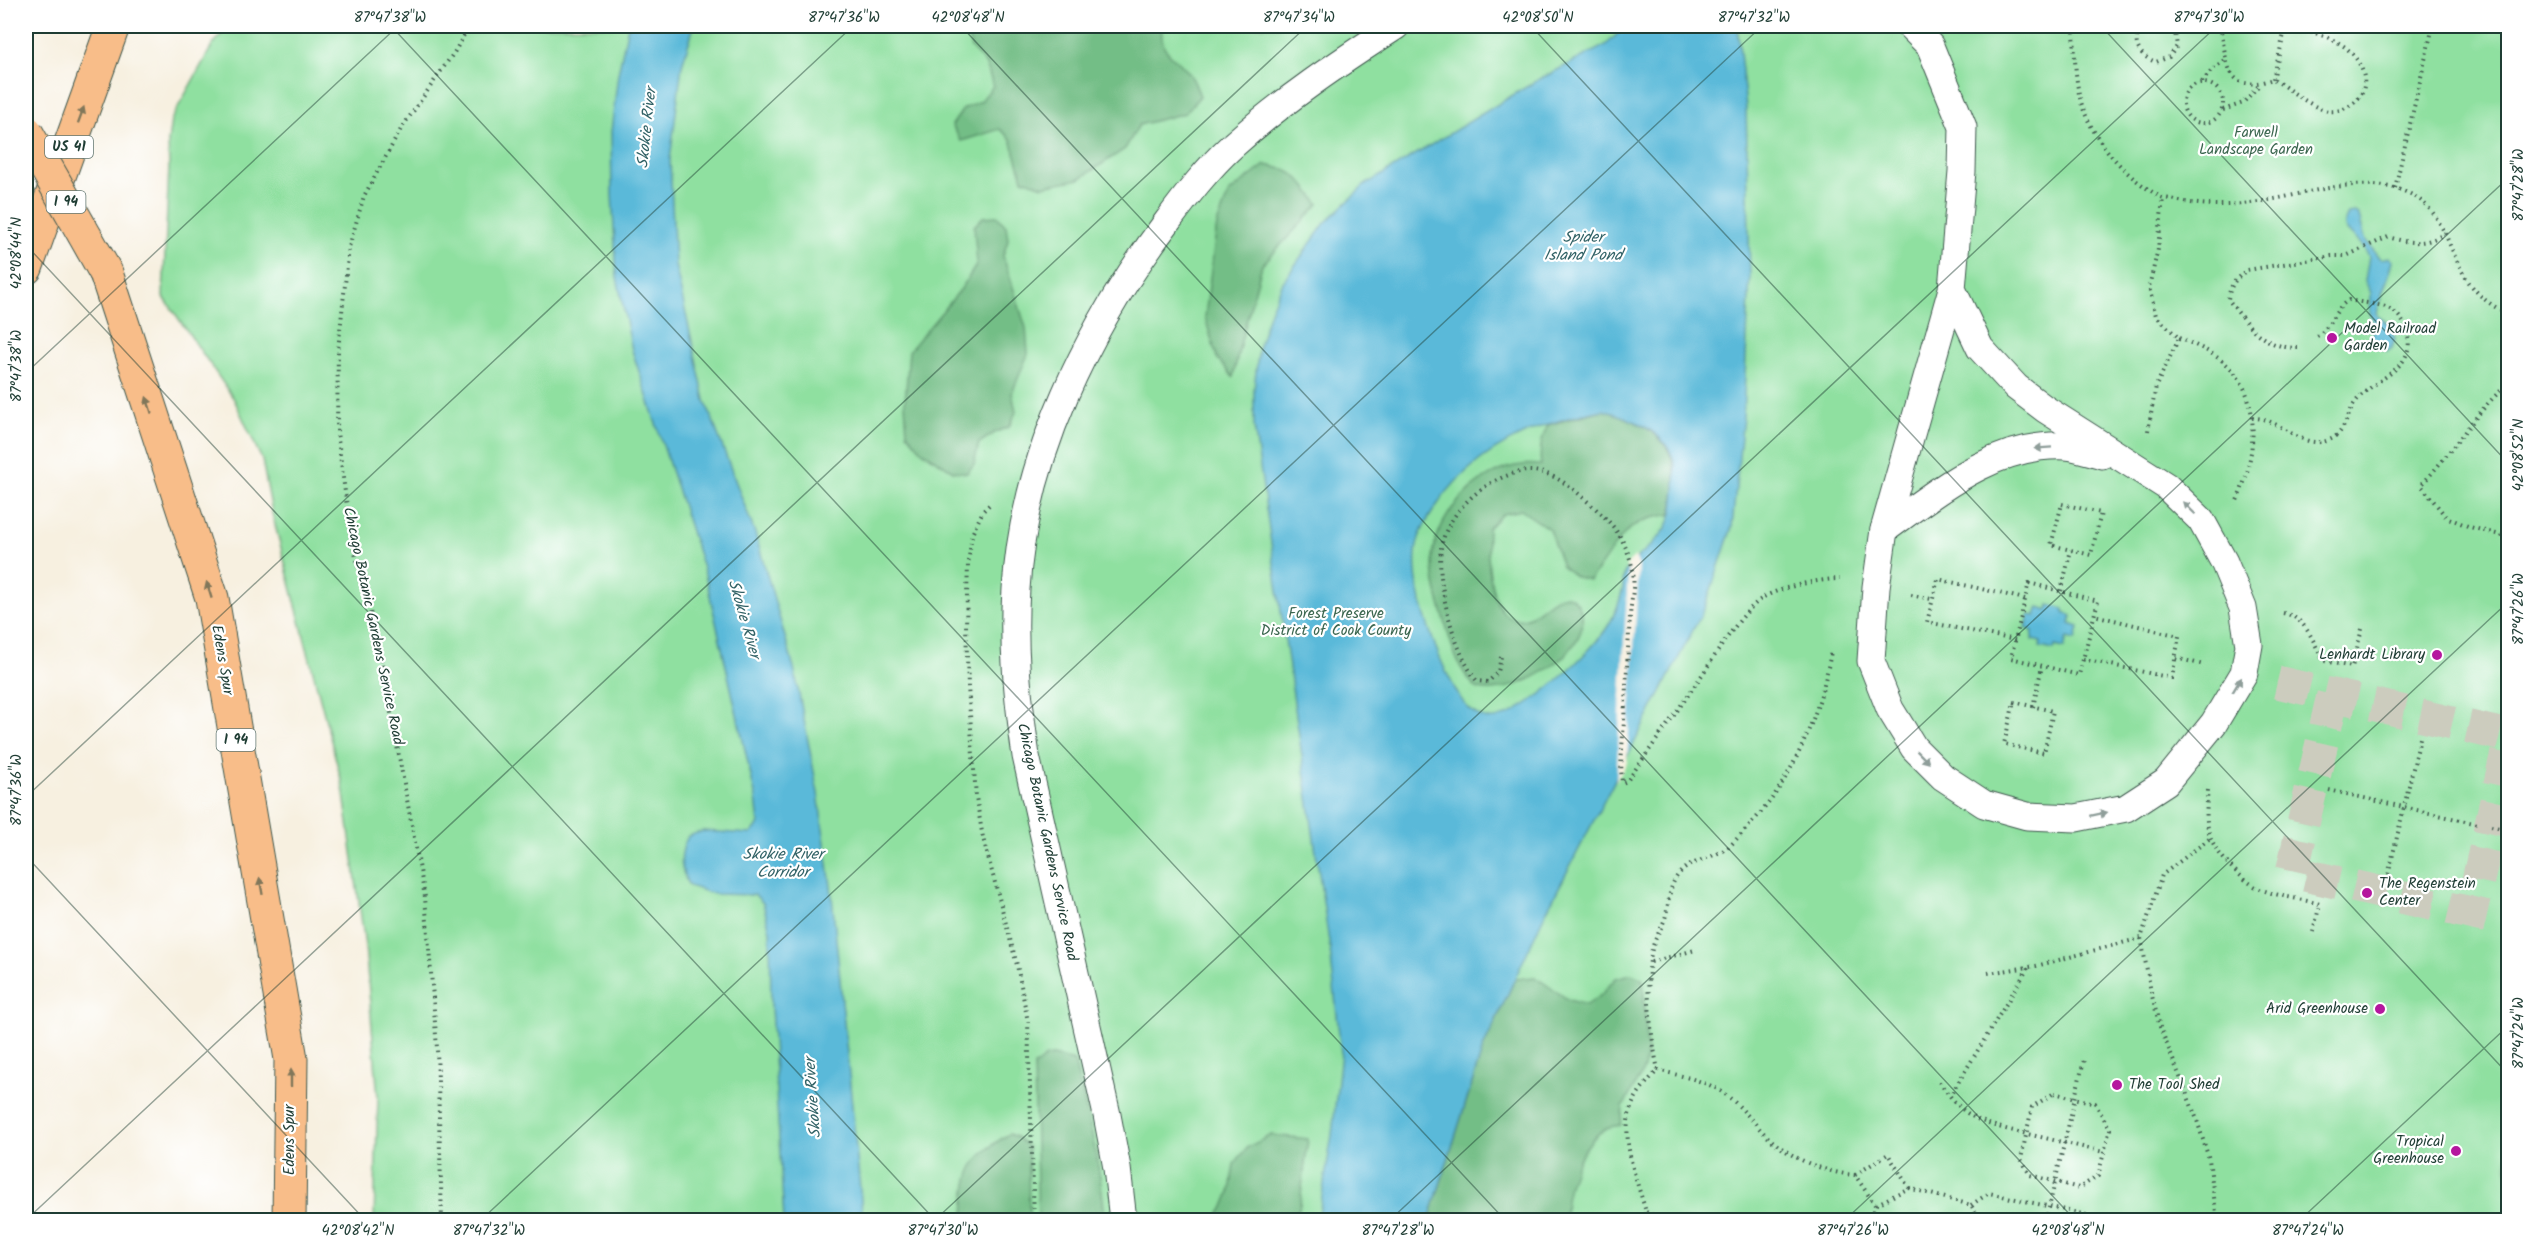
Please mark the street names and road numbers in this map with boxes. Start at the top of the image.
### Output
road number: US 41 [45,136,93,158]
road number: I 94 [46,191,86,213]
street label: Chicago Botanic Gardens Service Road [336,505,410,748]
street label: Edens Spur [204,623,240,698]
street label: Chicago Botanic Gardens Service Road [1010,721,1084,964]
road number: I 94 [216,729,256,751]
street label: Edens Spur [278,1104,302,1175]

